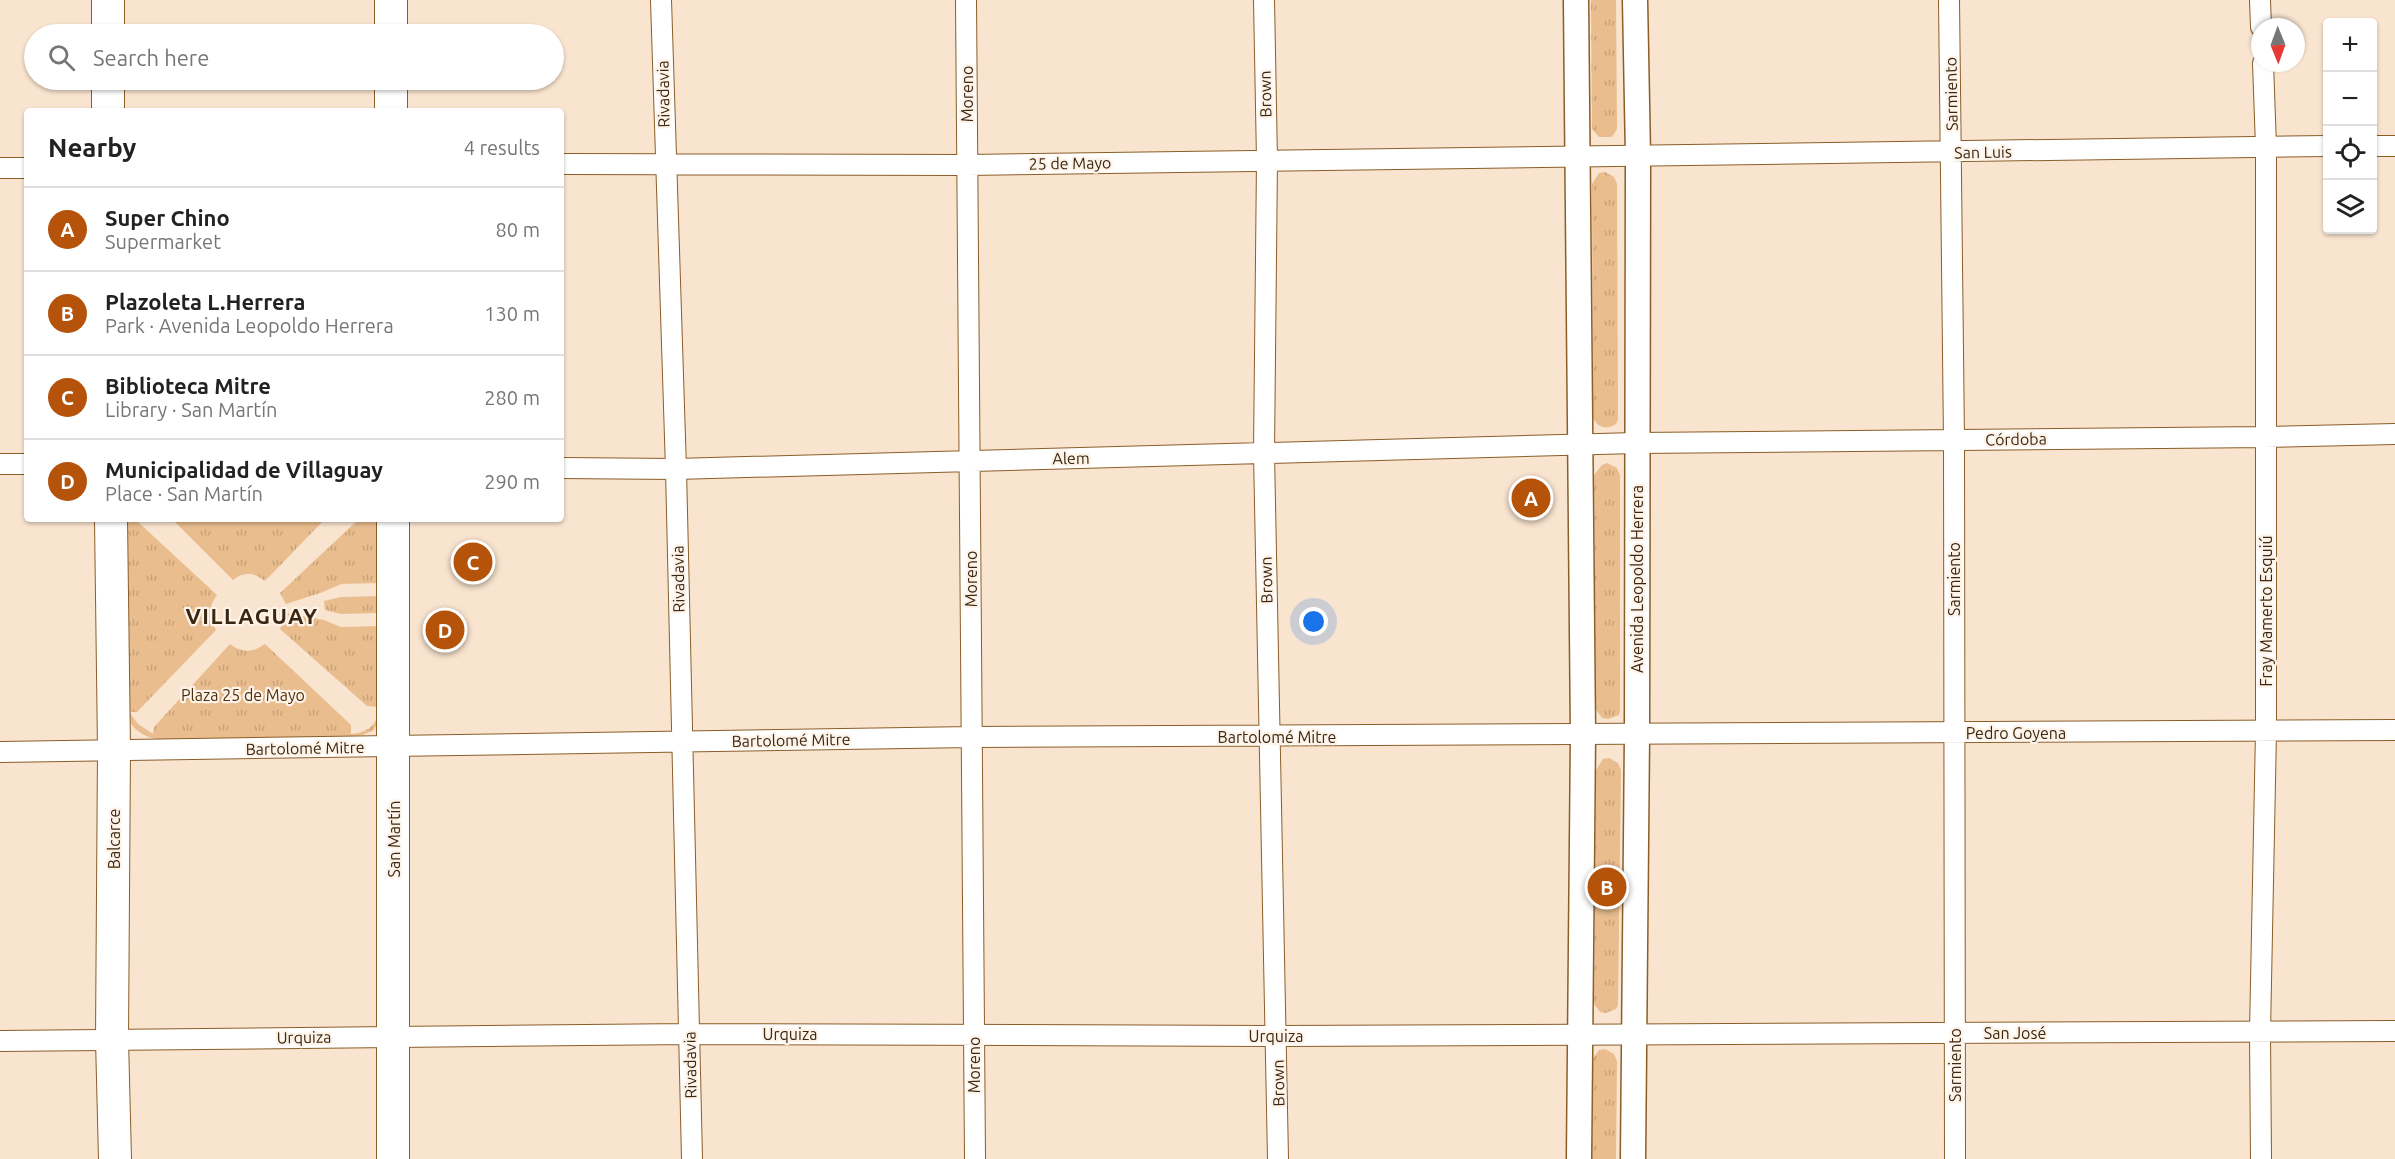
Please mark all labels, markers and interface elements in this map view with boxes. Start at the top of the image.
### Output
north arrow [2251,18,2305,72]
map controls [2323,18,2377,234]
button: + [2323,18,2377,72]
search box [24,24,564,90]
icon: search [45,41,78,74]
text: Search here [93,45,209,70]
street label: Sarmiento [1941,57,1961,131]
street label: Rivadavia [653,60,673,128]
street label: Moreno [958,66,976,122]
street label: Brown [1256,70,1274,118]
button: − [2323,72,2377,126]
button: locate [2323,126,2377,180]
text: Nearby [48,133,136,162]
text: 4 results [464,136,540,159]
street label: San Luis [1954,142,2012,162]
street label: 25 de Mayo [1028,153,1112,173]
button: layers [2323,180,2377,234]
text: Super Chino [105,205,230,230]
text: A [60,218,75,241]
text: 80 m [496,218,540,241]
text: Supermarket [105,230,221,253]
text: Plazoleta L.Herrera [105,289,306,314]
text: B [61,302,74,325]
text: 130 m [484,302,540,325]
text: Park · Avenida Leopoldo Herrera [105,314,394,337]
text: Biblioteca Mitre [105,373,271,398]
text: C [61,386,74,409]
text: 280 m [484,386,540,409]
text: Library · San Martín [105,398,277,421]
street label: Córdoba [1985,429,2047,449]
street label: Alem [1052,449,1090,467]
text: Municipalidad de Villaguay [105,457,383,482]
text: D [60,470,75,493]
text: 290 m [484,470,540,493]
pin: A [1512,476,1550,520]
text: Place · San Martín [105,482,263,505]
street label: Avenida Leopoldo Herrera [1628,485,1646,673]
street label: Fray Mamerto Esquiú [2257,535,2275,687]
pin: C [454,540,492,584]
street label: Sarmiento [1945,542,1963,616]
street label: Rivadavia [668,545,688,613]
street label: Moreno [962,551,980,607]
street label: Brown [1257,556,1275,604]
district label: VILLAGUAY [185,603,319,628]
your location [1299,607,1328,636]
pin: D [426,608,464,652]
park label: Plaza 25 de Mayo [181,686,305,704]
street label: Pedro Goyena [1966,724,2066,742]
street label: Bartolomé Mitre [1218,728,1336,746]
street label: Bartolomé Mitre [731,730,851,750]
street label: Bartolomé Mitre [245,738,365,758]
street label: San Martín [385,801,403,877]
street label: Balcarce [105,809,123,869]
pin: B [1588,864,1626,910]
street label: San José [1984,1024,2046,1042]
street label: Urquiza [763,1025,817,1043]
street label: Urquiza [1249,1027,1303,1045]
street label: Urquiza [276,1028,332,1046]
street label: Sarmiento [1946,1028,1964,1102]
street label: Rivadavia [680,1031,700,1099]
street label: Moreno [965,1037,983,1093]
street label: Brown [1269,1059,1287,1107]

